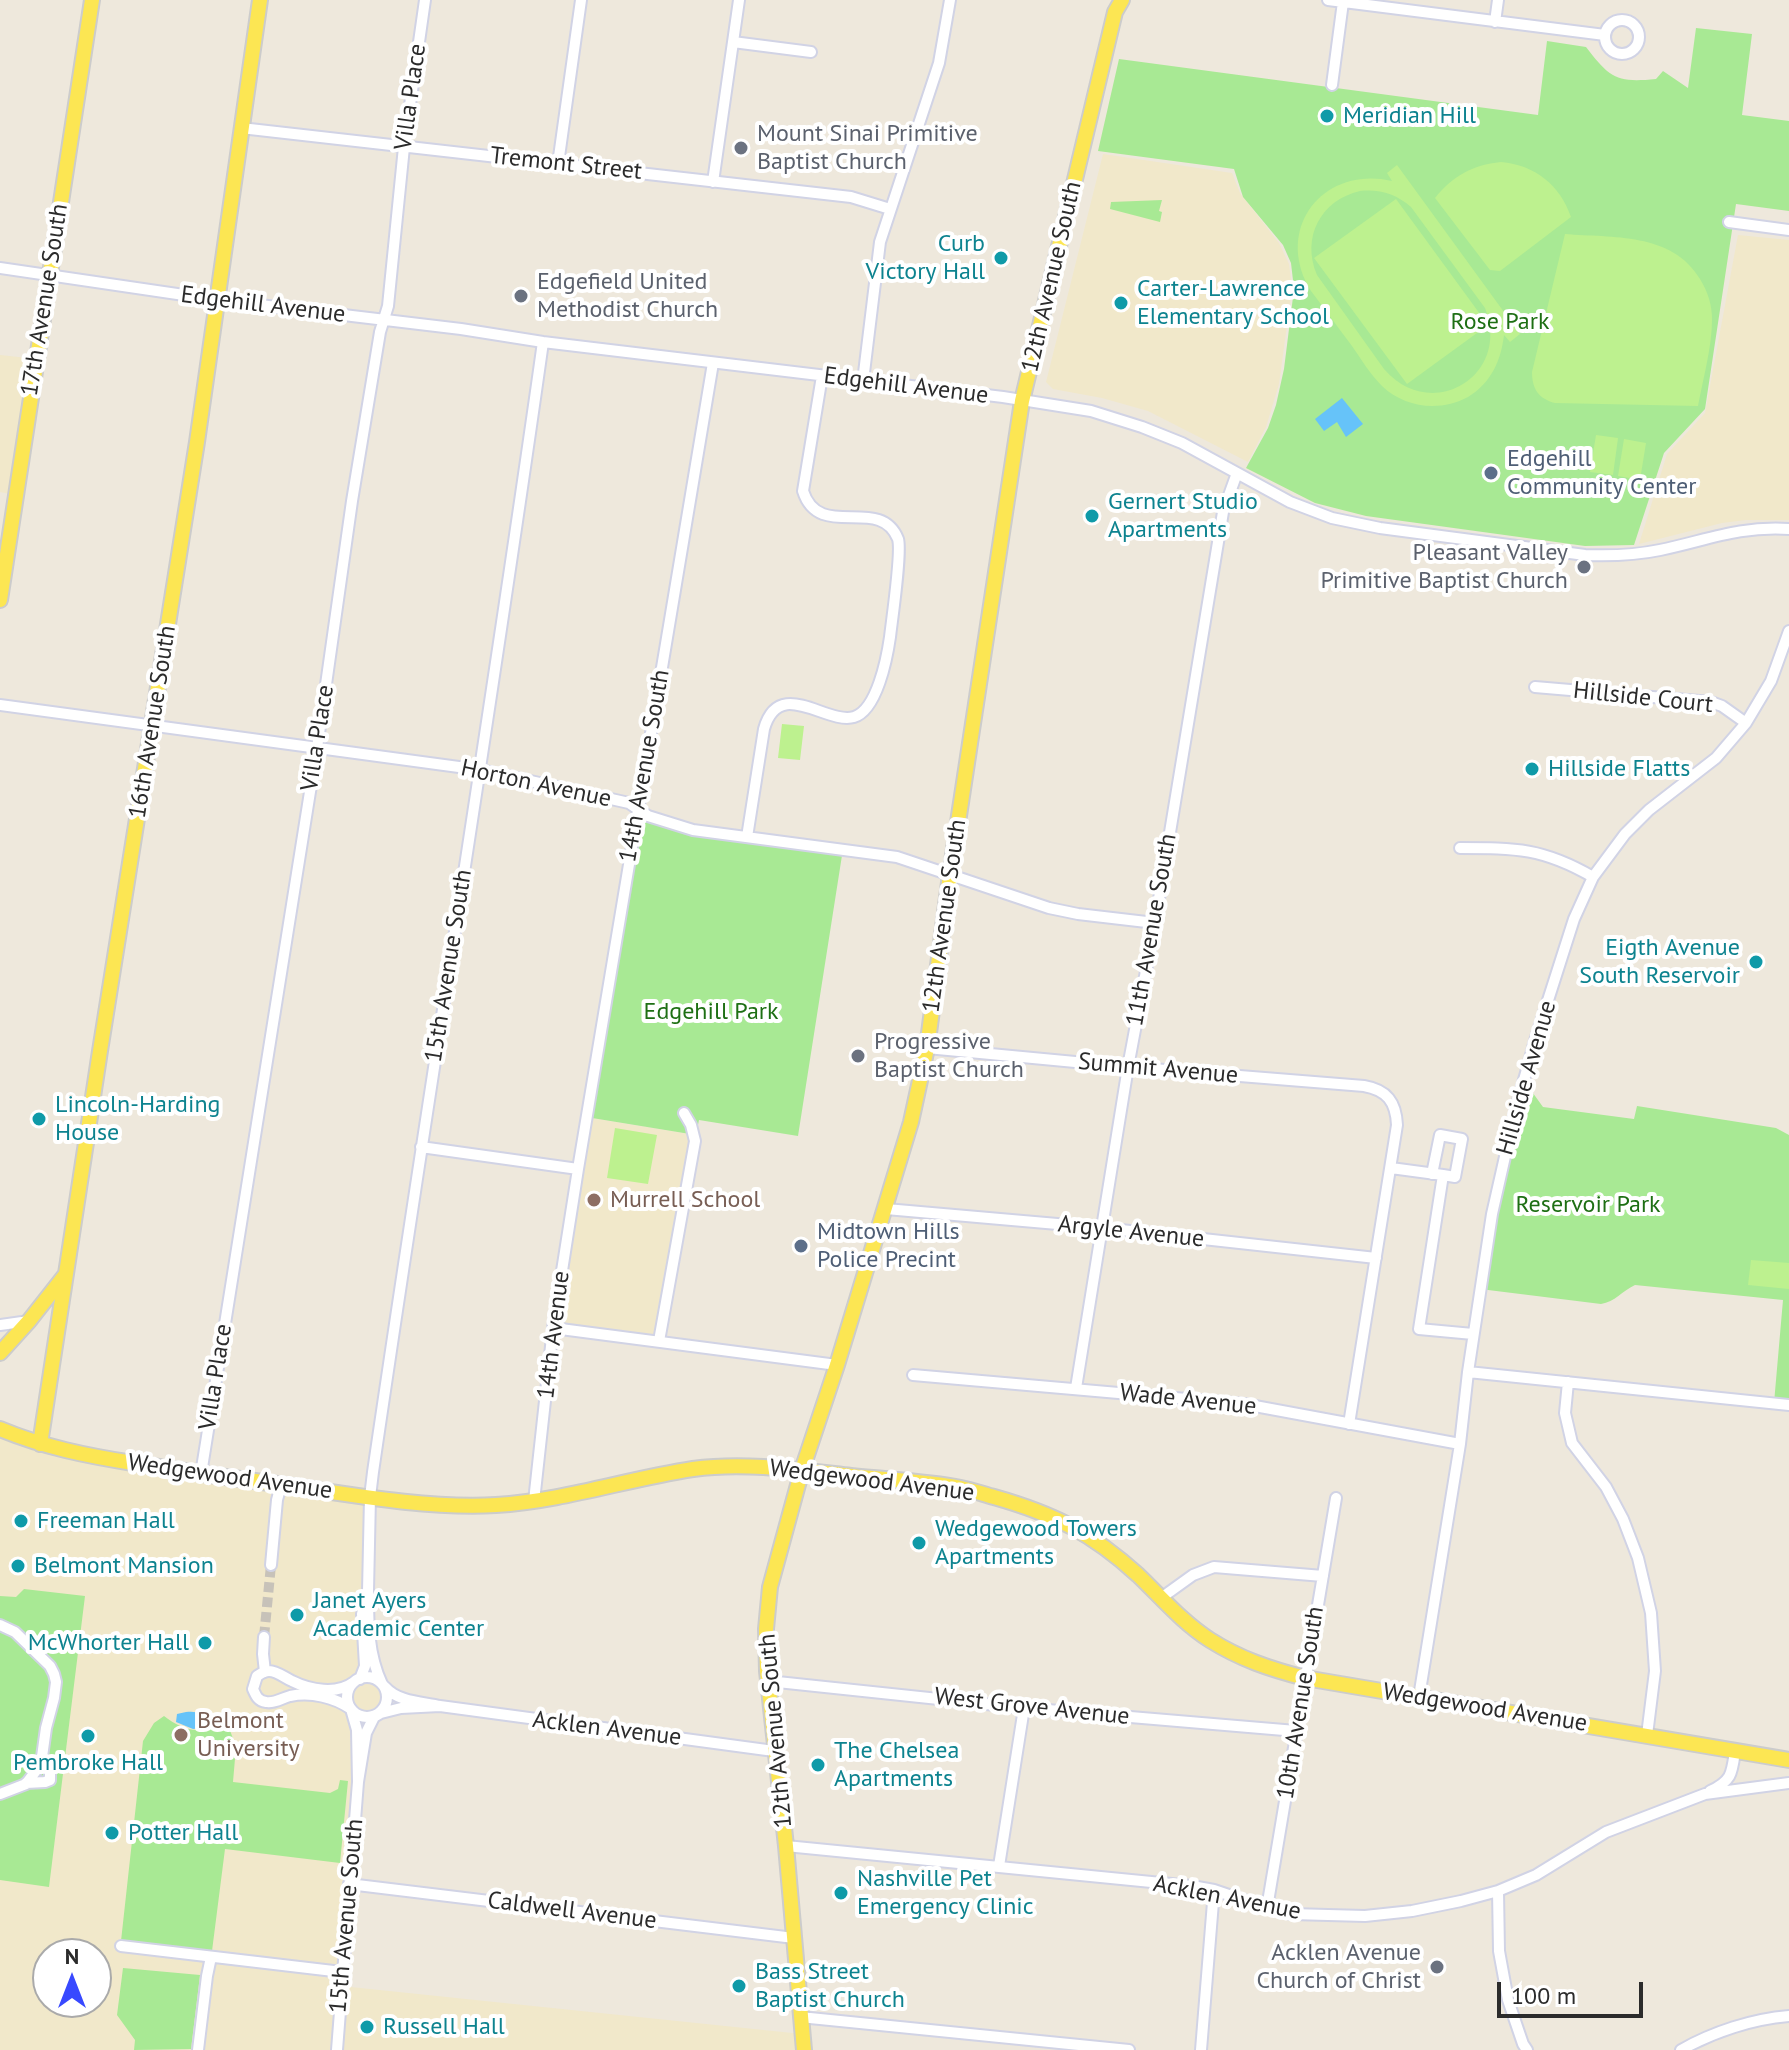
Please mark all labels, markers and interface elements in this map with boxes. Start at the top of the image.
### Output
street label: Villa Place [389,42,433,152]
place label: Meridian Hill [1343,102,1476,130]
marker: Meridian Hill [1318,107,1336,125]
place label: Mount Sinai Primitive Baptist Church [757,120,978,176]
marker: Mount Sinai Primitive Baptist Church [732,139,750,157]
street label: Tremont Street [489,142,643,186]
street label: 12th Avenue South [1016,179,1088,375]
street label: 17th Avenue South [16,202,74,398]
place label: Curb Victory Hall [866,230,985,286]
marker: Curb Victory Hall [992,249,1010,267]
place label: Edgefield United Methodist Church [537,268,718,324]
place label: Carter-Lawrence Elementary School [1137,275,1329,331]
street label: Edgehill Avenue [179,281,347,329]
marker: Edgefield United Methodist Church [512,287,530,305]
marker: Carter-Lawrence Elementary School [1112,294,1130,312]
park label: Rose Park [1451,308,1549,336]
street label: Edgehill Avenue [822,362,990,410]
place label: Edgehill Community Center [1507,445,1696,501]
marker: Edgehill Community Center [1482,464,1500,482]
place label: Gernert Studio Apartments [1108,488,1258,544]
marker: Gernert Studio Apartments [1083,507,1101,525]
place label: Pleasant Valley Primitive Baptist Church [1320,539,1568,595]
marker: Pleasant Valley Primitive Baptist Church [1575,558,1593,576]
street label: 16th Avenue South [124,623,182,821]
street label: 14th Avenue South [614,667,676,865]
street label: Hillside Court [1572,676,1714,720]
street label: Villa Place [295,683,341,793]
street label: Horton Avenue [458,754,614,814]
place label: Hillside Flatts [1548,755,1690,783]
marker: Hillside Flatts [1523,760,1541,778]
street label: 12th Avenue South [917,817,973,1015]
street label: 11th Avenue South [1121,831,1183,1029]
street label: 15th Avenue South [420,867,478,1065]
place label: Eigth Avenue South Reservoir [1579,934,1740,990]
marker: Eigth Avenue South Reservoir [1747,953,1765,971]
street label: Hillside Avenue [1491,997,1563,1159]
park label: Edgehill Park [644,998,778,1026]
place label: Progressive Baptist Church [874,1028,1024,1084]
marker: Progressive Baptist Church [849,1047,867,1065]
street label: Summit Avenue [1077,1048,1239,1090]
place label: Lincoln-Harding House [55,1091,220,1147]
marker: Lincoln-Harding House [30,1110,48,1128]
place label: Murrell School [610,1186,760,1214]
marker: Murrell School [585,1191,603,1209]
park label: Reservoir Park [1515,1191,1661,1219]
street label: Argyle Avenue [1056,1210,1206,1254]
place label: Midtown Hills Police Precint [817,1218,960,1274]
marker: Midtown Hills Police Precint [792,1237,810,1255]
street label: 14th Avenue [532,1269,576,1401]
street label: Villa Place [193,1322,239,1432]
street label: Wade Avenue [1118,1379,1258,1421]
street label: Wedgewood Avenue [126,1448,334,1506]
street label: Wedgewood Avenue [768,1454,976,1508]
place label: Freeman Hall [37,1507,175,1535]
marker: Freeman Hall [12,1512,30,1530]
place label: Wedgewood Towers Apartments [935,1515,1137,1571]
marker: Wedgewood Towers Apartments [910,1534,928,1552]
place label: Belmont Mansion [34,1552,214,1580]
marker: Belmont Mansion [9,1557,27,1575]
place label: Janet Ayers Academic Center [313,1587,484,1643]
street label: 10th Avenue South [1272,1604,1330,1802]
marker: Janet Ayers Academic Center [288,1606,306,1624]
place label: McWhorter Hall [28,1629,189,1657]
street label: 12th Avenue South [753,1633,799,1829]
marker: McWhorter Hall [196,1634,214,1652]
street label: Wedgewood Avenue [1381,1678,1589,1738]
street label: West Grove Avenue [933,1682,1131,1732]
street label: Acklen Avenue [531,1706,683,1752]
place label: Belmont University [197,1707,300,1763]
marker: Belmont University [172,1726,190,1744]
marker: Pembroke Hall [79,1727,97,1745]
place label: The Chelsea Apartments [834,1737,959,1793]
place label: Pembroke Hall [13,1749,163,1777]
marker: The Chelsea Apartments [809,1756,827,1774]
street label: 15th Avenue South [324,1818,370,2014]
place label: Potter Hall [128,1819,238,1847]
marker: Potter Hall [103,1824,121,1842]
place label: Nashville Pet Emergency Clinic [857,1865,1034,1921]
street label: Acklen Avenue [1151,1870,1303,1926]
marker: Nashville Pet Emergency Clinic [832,1884,850,1902]
street label: Caldwell Avenue [486,1886,658,1936]
north arrow [32,1938,112,2018]
place label: Acklen Avenue Church of Christ [1256,1939,1421,1995]
text: N [65,1942,79,1970]
place label: Bass Street Baptist Church [755,1958,905,2014]
marker: Acklen Avenue Church of Christ [1428,1958,1446,1976]
scale bar [1501,1966,1647,2016]
marker: Bass Street Baptist Church [730,1977,748,1995]
text: 100 m [1511,1980,1576,2011]
place label: Russell Hall [383,2013,505,2041]
marker: Russell Hall [358,2018,376,2036]

